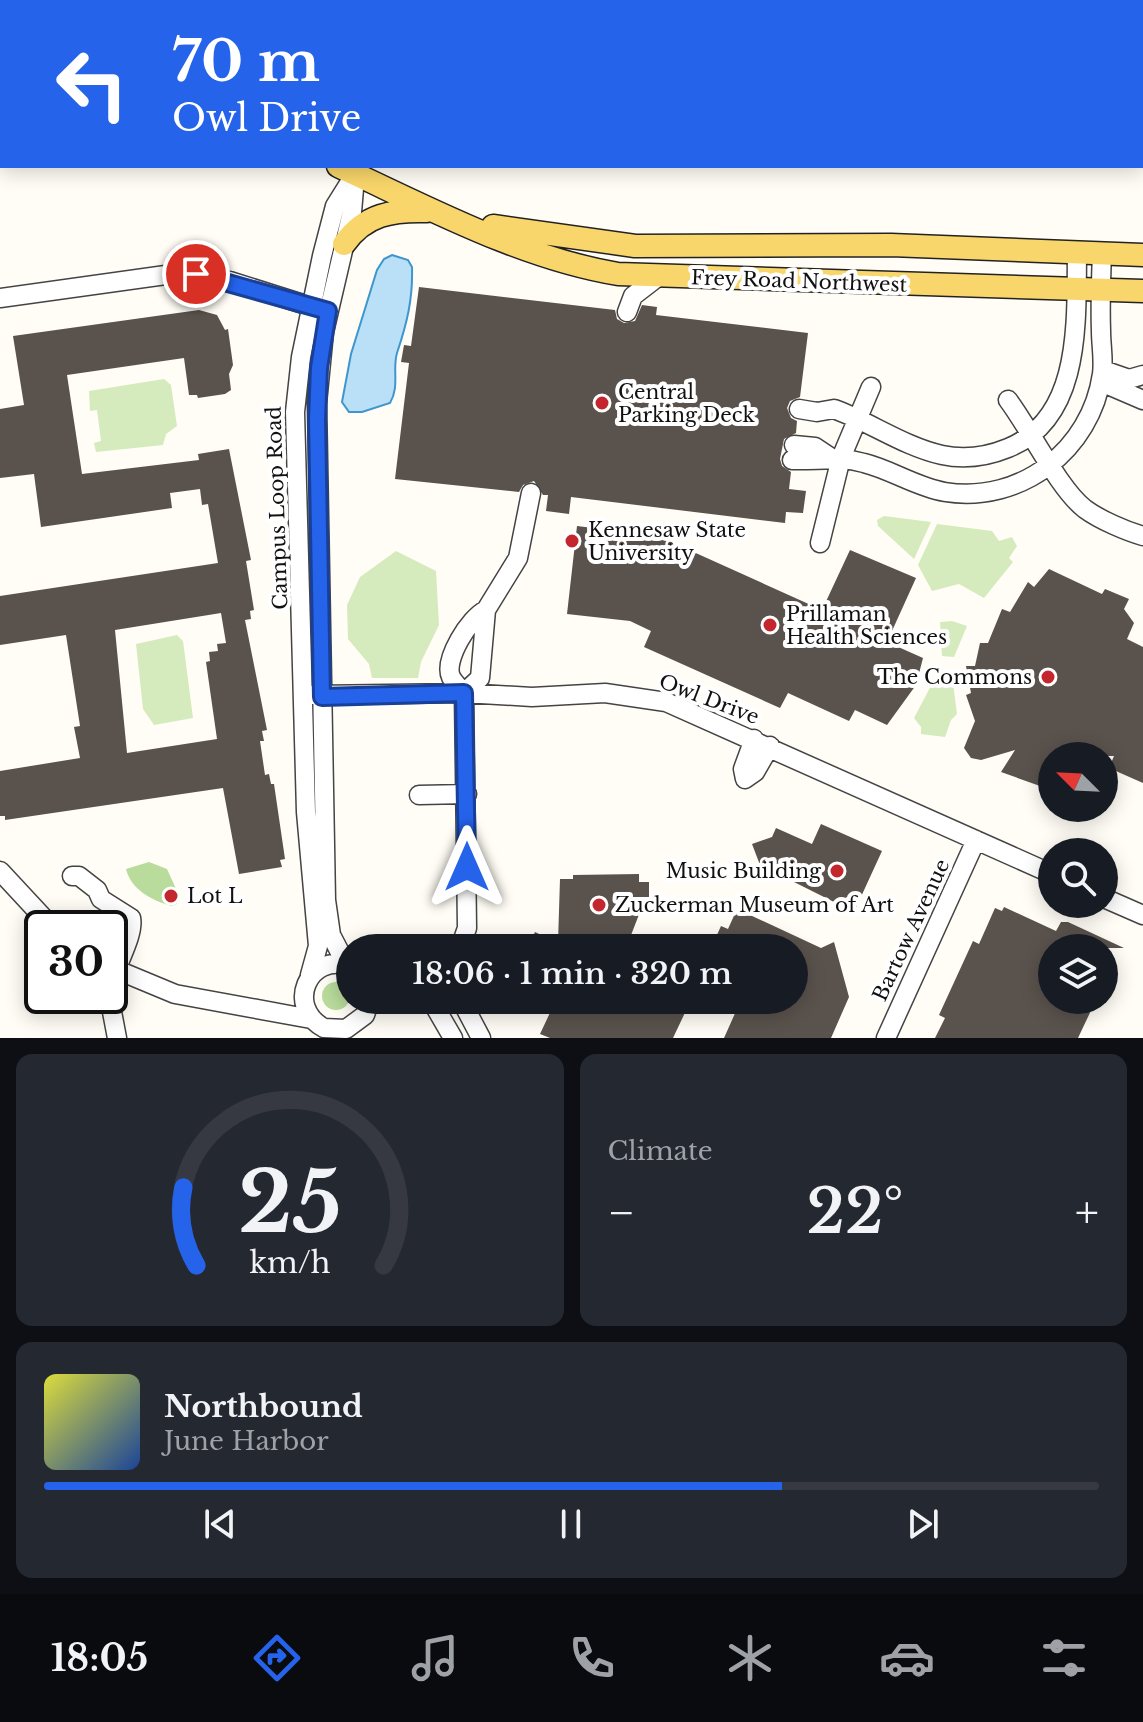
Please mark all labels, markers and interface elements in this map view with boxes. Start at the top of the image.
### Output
text: 70 m [172,27,320,96]
icon: left [40,32,144,136]
text: Owl Drive [172,96,361,141]
pin [162,240,230,308]
icon: arrive [174,252,218,296]
street label: Frey Road Northwest [690,265,908,297]
place label: Central Parking Deck [618,380,755,427]
marker: Central Parking Deck [593,394,611,412]
street label: Campus Loop Road [261,406,293,610]
place label: Kennesaw State University [588,518,746,565]
marker: Kennesaw State University [563,532,581,550]
place label: Prillaman Health Sciences [786,602,947,649]
marker: Prillaman Health Sciences [761,616,779,634]
place label: The Commons [877,665,1032,689]
marker: The Commons [1039,668,1057,686]
street label: Owl Drive [656,669,762,729]
north arrow [1038,742,1118,822]
map controls [1038,742,1118,1014]
position arrow [425,825,509,909]
button: search [1038,838,1118,918]
street label: Bartow Avenue [868,855,954,1005]
place label: Music Building [666,859,822,883]
marker: Music Building [828,862,846,880]
place label: Lot L [187,884,243,908]
marker: Lot L [162,887,180,905]
place label: Zuckerman Museum of Art [615,893,894,917]
marker: Zuckerman Museum of Art [590,896,608,914]
speed limit sign: 30 [24,910,128,1014]
button: layers [1038,934,1118,1014]
text: 18:06 · 1 min · 320 m [412,955,732,992]
text: Climate [608,1135,713,1167]
text: 25 [238,1151,342,1254]
text: 22° [807,1175,904,1249]
text: − [608,1185,635,1240]
text: + [1075,1185,1099,1240]
text: km/h [249,1245,330,1281]
text: Northbound [164,1388,363,1425]
text: June Harbor [164,1425,329,1457]
icon: previous [198,1502,242,1546]
icon: pause [549,1502,593,1546]
icon: next [901,1502,945,1546]
icon: directions [249,1630,305,1686]
icon: music [407,1630,463,1686]
icon: phone [564,1630,620,1686]
icon: climate [722,1630,778,1686]
icon: car [879,1630,935,1686]
icon: filters [1036,1630,1092,1686]
text: 18:05 [51,1636,148,1681]

